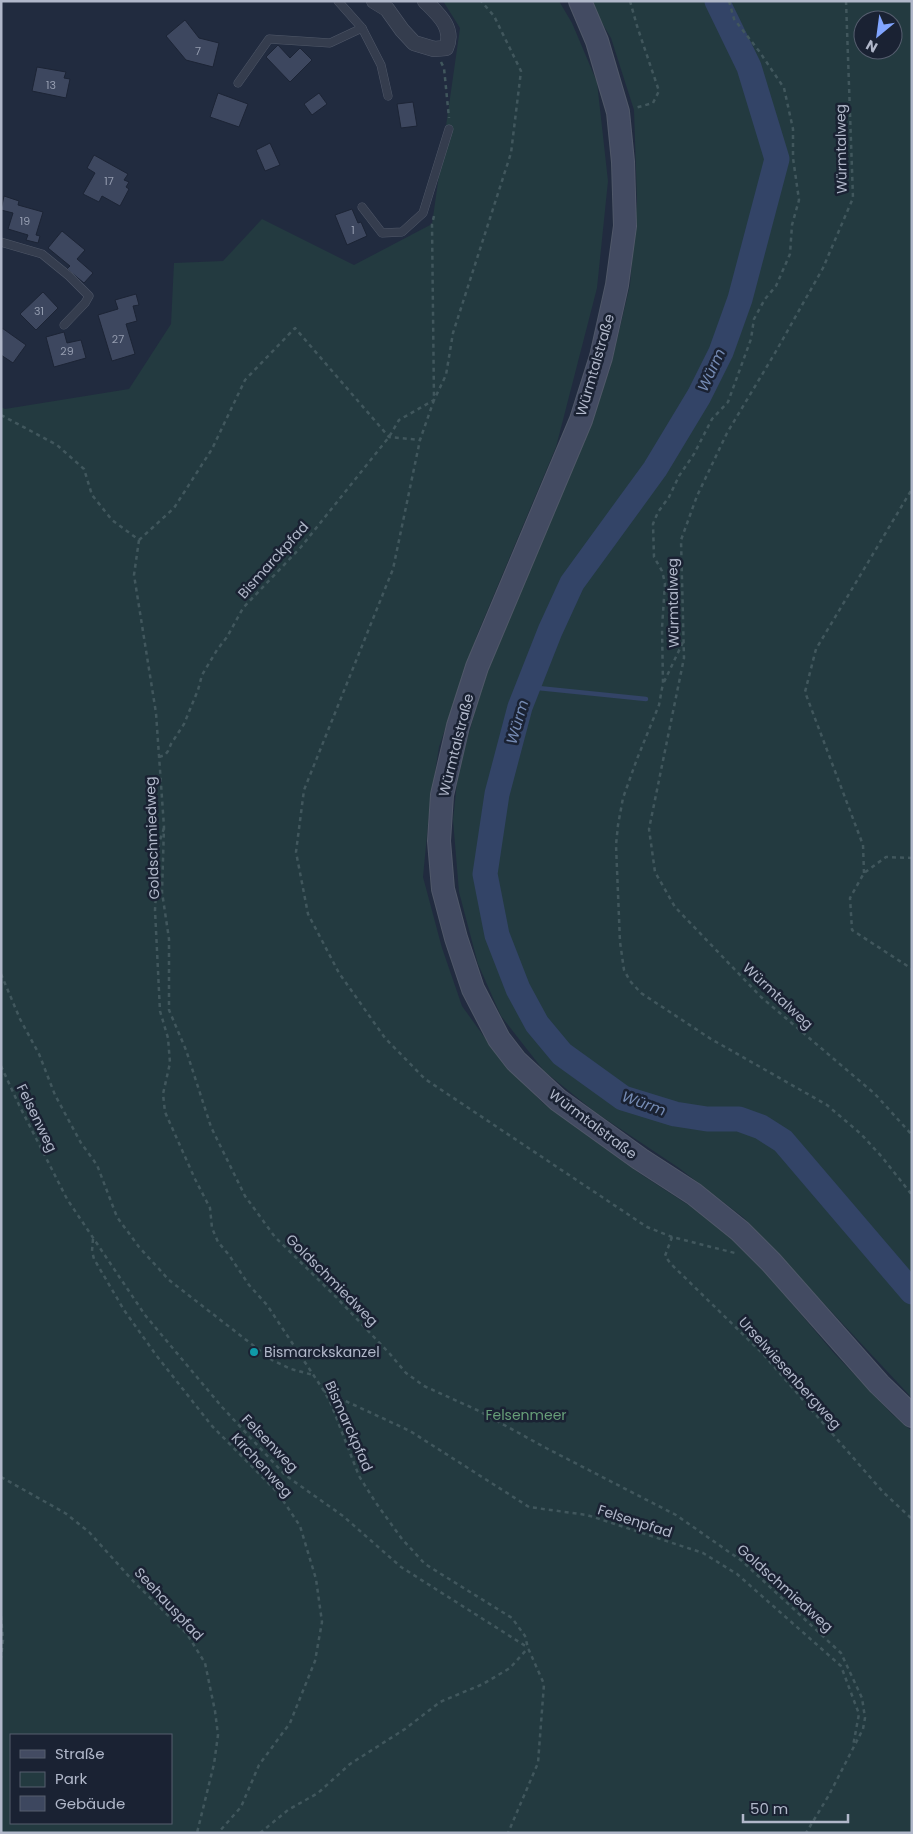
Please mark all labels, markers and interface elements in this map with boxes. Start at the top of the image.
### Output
north arrow [853,10,903,60]
text: N [862,35,881,58]
house number: 7 [195,43,201,59]
house number: 13 [46,77,56,93]
street label: Würmtalweg [830,104,852,194]
house number: 17 [104,173,114,189]
house number: 19 [20,213,30,229]
house number: 1 [351,222,355,238]
house number: 31 [34,303,44,319]
street label: Würmtalstraße [571,311,619,419]
house number: 27 [112,331,124,347]
house number: 29 [60,343,74,359]
water label: Würm [692,345,730,395]
street label: Bismarckpfad [233,517,313,603]
street label: Würmtalweg [662,558,684,648]
street label: Würmtalstraße [434,691,479,799]
water label: Würm [501,697,533,747]
street label: Goldschmiedweg [140,776,164,900]
street label: Würmtalweg [738,958,818,1034]
street label: Felsenweg [12,1080,62,1156]
street label: Würmtalstraße [545,1084,641,1164]
water label: Würm [619,1085,669,1121]
street label: Goldschmiedweg [281,1229,383,1331]
street label: Urselwiesenbergweg [734,1312,846,1434]
place label: Bismarckskanzel [264,1342,380,1362]
marker: Bismarckskanzel [248,1346,260,1358]
street label: Bismarckpfad [320,1378,378,1474]
park label: Felsenmeer [485,1405,567,1425]
street label: Felsenweg [237,1410,303,1476]
street label: Kirchenweg [227,1428,297,1502]
street label: Felsenpfad [595,1500,675,1542]
street label: Goldschmiedweg [733,1539,837,1637]
street label: Seehauspfad [130,1563,208,1645]
legend [10,1734,172,1824]
text: Straße [55,1743,105,1764]
text: Park [55,1768,87,1789]
scale bar [743,1792,848,1824]
text: Gebäude [55,1793,125,1814]
text: 50 m [750,1798,788,1819]

